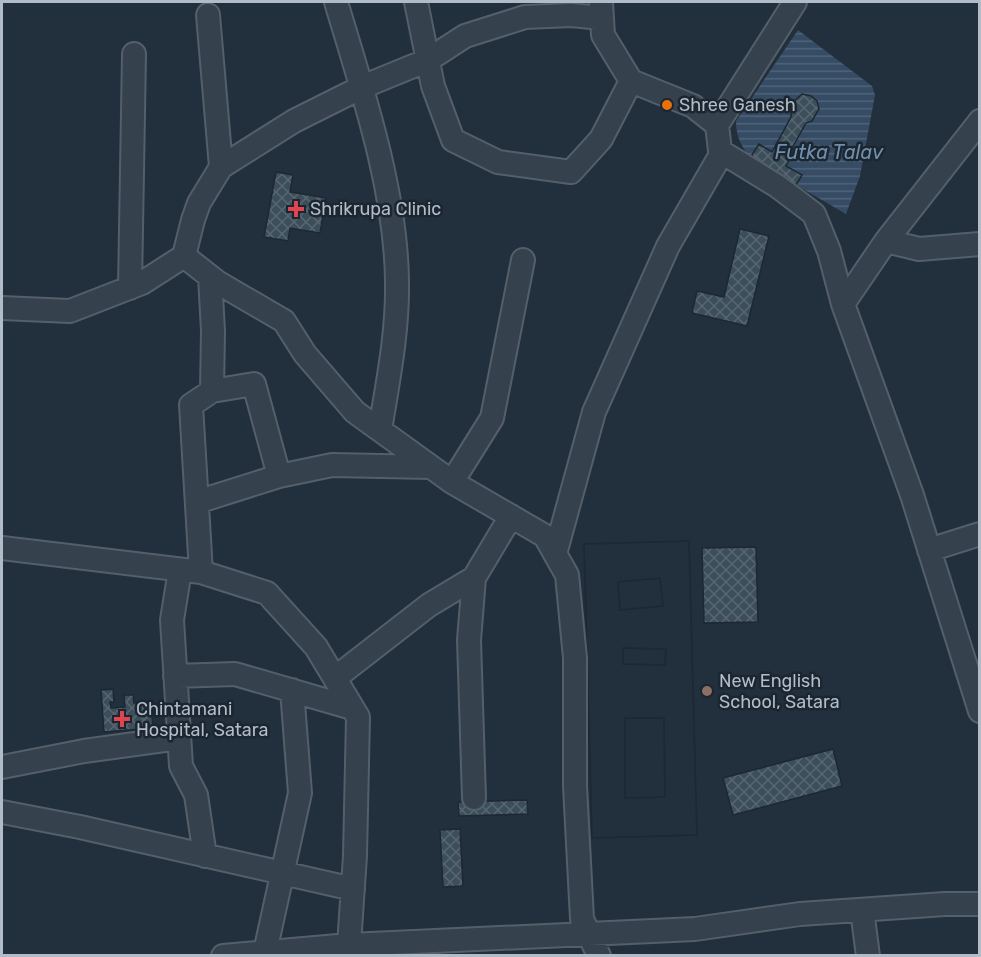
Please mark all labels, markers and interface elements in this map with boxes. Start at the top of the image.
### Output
place label: Shree Ganesh [679,94,796,116]
marker: Shree Ganesh [660,98,674,112]
water label: Futka Talav [775,140,884,164]
place label: Shrikrupa Clinic [310,198,441,220]
marker: Shrikrupa Clinic [287,200,305,218]
place label: New English School, Satara [719,670,840,713]
marker: New English School, Satara [700,684,714,698]
place label: Chintamani Hospital, Satara [136,698,268,741]
marker: Chintamani Hospital, Satara [113,710,131,728]

